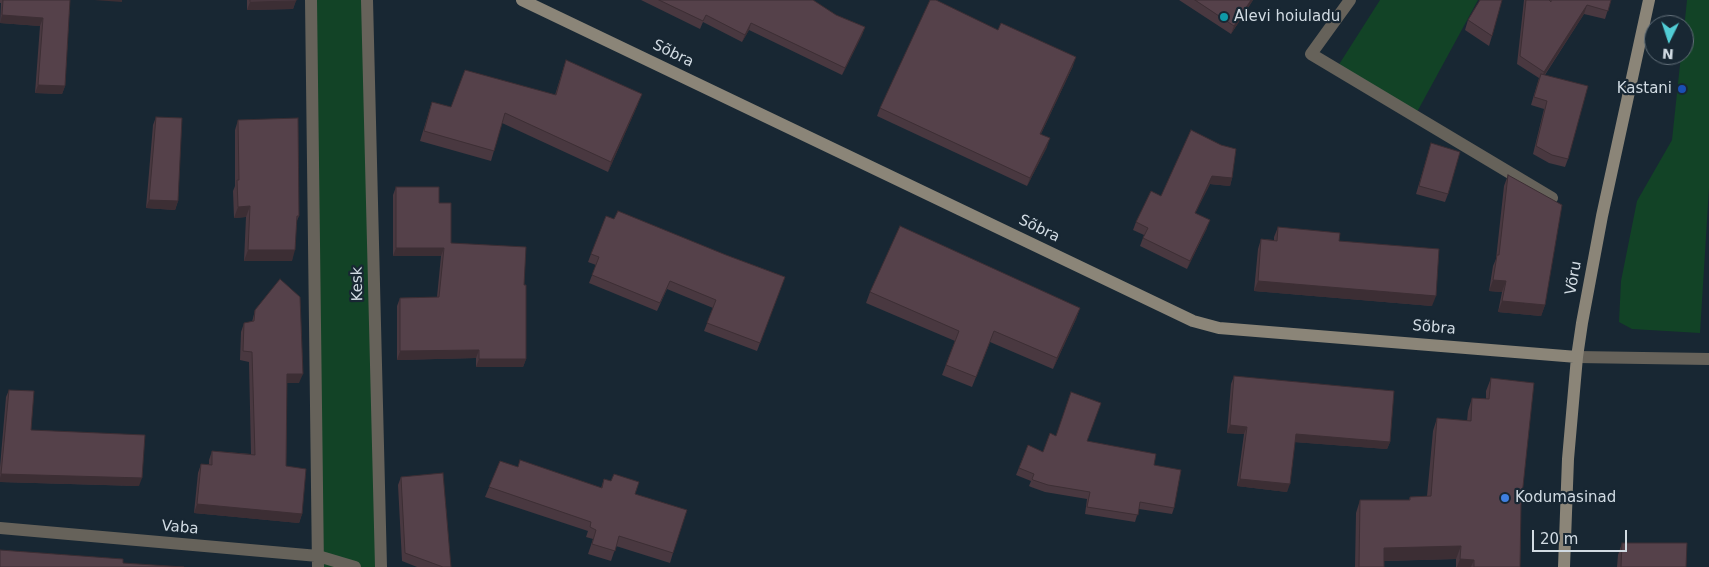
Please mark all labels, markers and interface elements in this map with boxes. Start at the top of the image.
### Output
place label: Alevi hoiuladu [1234,8,1340,26]
marker: Alevi hoiuladu [1218,11,1230,23]
north arrow [1644,15,1694,65]
street label: Sõbra [649,36,697,72]
text: N [1662,46,1674,62]
place label: Kastani [1617,80,1672,98]
marker: Kastani [1676,83,1688,95]
street label: Sõbra [1015,211,1063,247]
street label: Võru [1562,260,1586,296]
street label: Kesk [349,266,367,302]
street label: Sõbra [1412,317,1456,339]
place label: Kodumasinad [1515,489,1616,507]
marker: Kodumasinad [1499,492,1511,504]
street label: Vaba [161,517,199,539]
scale bar [1534,520,1629,552]
text: 20 m [1540,530,1578,548]

